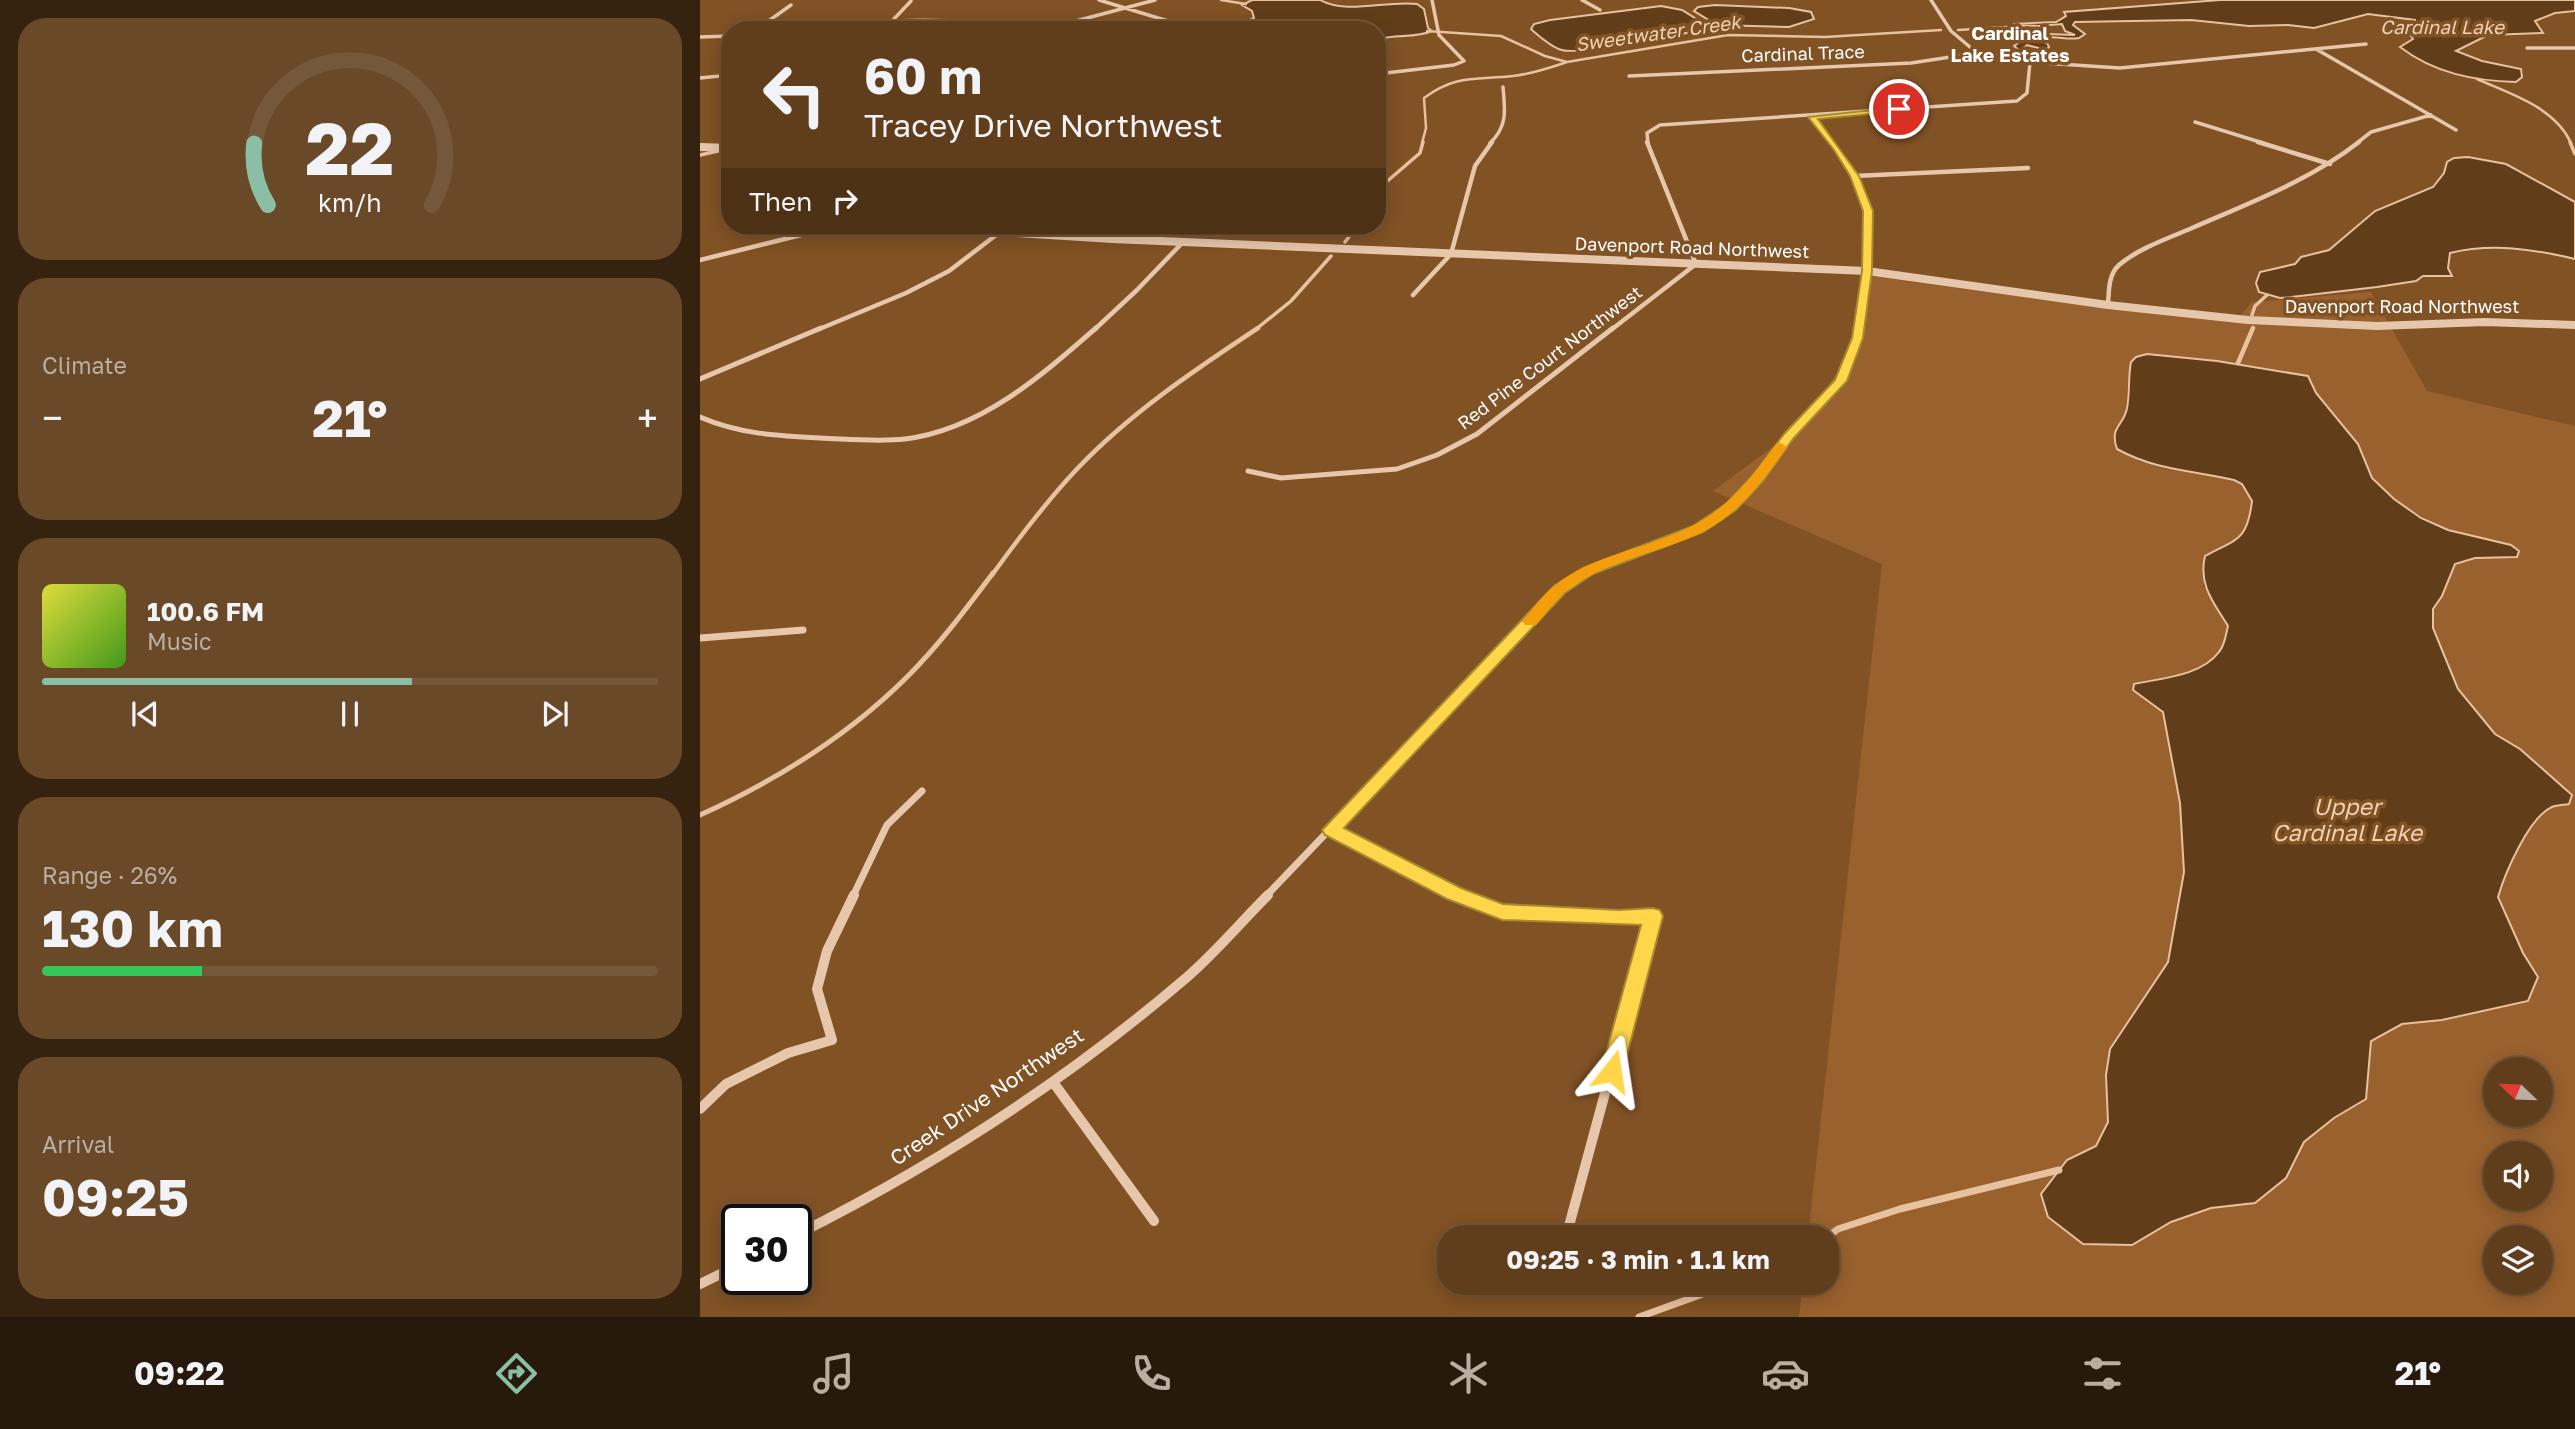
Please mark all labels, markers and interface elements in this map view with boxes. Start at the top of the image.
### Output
water label: Sweetwater Creek [1574,9,1744,55]
water label: Cardinal Lake [2380,15,2506,38]
district label: Cardinal Lake Estates [1950,21,2070,66]
street label: Cardinal Trace [1741,40,1865,66]
text: 60 m [864,46,982,105]
icon: left [749,49,840,140]
pin [1869,79,1929,139]
icon: arrive [1880,90,1918,128]
text: 22 [306,104,394,191]
text: Tracey Drive Northwest [864,106,1223,144]
icon: right [826,182,864,220]
text: Then [749,186,812,217]
text: km/h [318,187,382,218]
street label: Davenport Road Northwest [1574,232,1810,262]
street label: Red Pine Court Northwest [1453,281,1646,434]
street label: Davenport Road Northwest [2285,295,2519,317]
text: Climate [42,351,127,379]
text: 21° [312,386,388,448]
text: − [42,395,63,440]
text: + [637,395,658,440]
text: 100.6 FM [147,596,264,627]
text: Music [147,627,212,655]
icon: previous [126,695,164,733]
icon: pause [331,695,369,733]
icon: next [536,695,574,733]
water label: Upper Cardinal Lake [2272,792,2424,846]
text: Range · 26% [42,861,177,889]
text: 130 km [42,896,223,958]
street label: Creek Drive Northwest [885,1022,1088,1171]
position arrow [1575,1034,1649,1108]
north arrow [2483,1057,2553,1127]
map controls [2483,1057,2553,1295]
text: Arrival [42,1130,114,1158]
button: sound [2483,1141,2553,1211]
text: 09:25 [42,1165,189,1227]
speed limit sign: 30 [721,1204,812,1295]
button: layers [2483,1225,2553,1295]
text: 09:25 · 3 min · 1.1 km [1506,1244,1770,1275]
icon: directions [492,1349,541,1398]
icon: music [809,1349,858,1398]
icon: phone [1127,1349,1176,1398]
icon: climate [1444,1349,1493,1398]
icon: car [1761,1349,1810,1398]
icon: filters [2078,1349,2127,1398]
text: 09:22 [134,1354,224,1392]
text: 21° [2395,1354,2441,1392]

